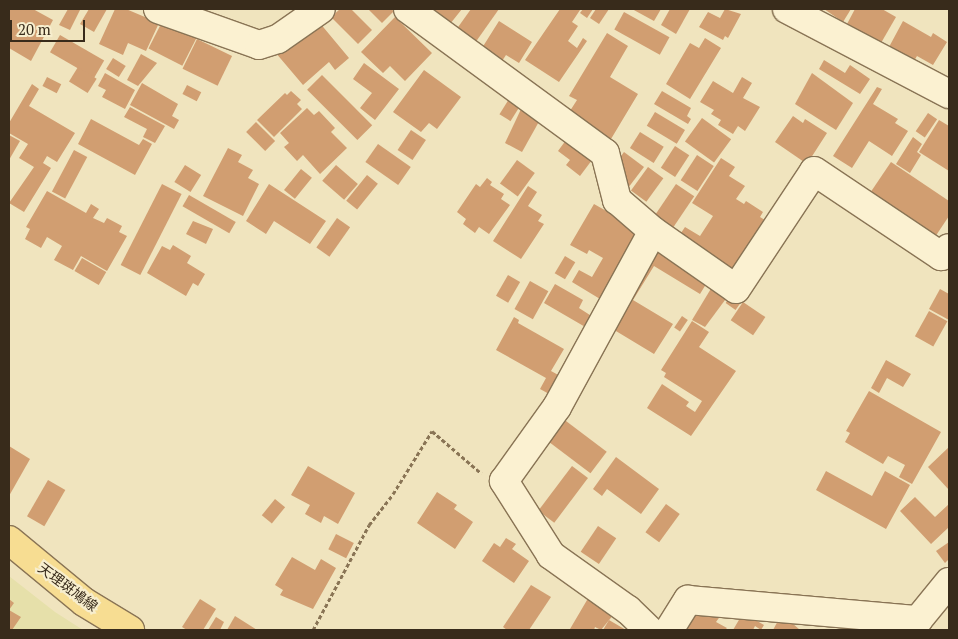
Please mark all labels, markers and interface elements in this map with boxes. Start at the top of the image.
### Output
scale bar [12,10,88,42]
text: 20 m [18,19,51,39]
street label: 天理斑鳩線 [35,559,101,615]

